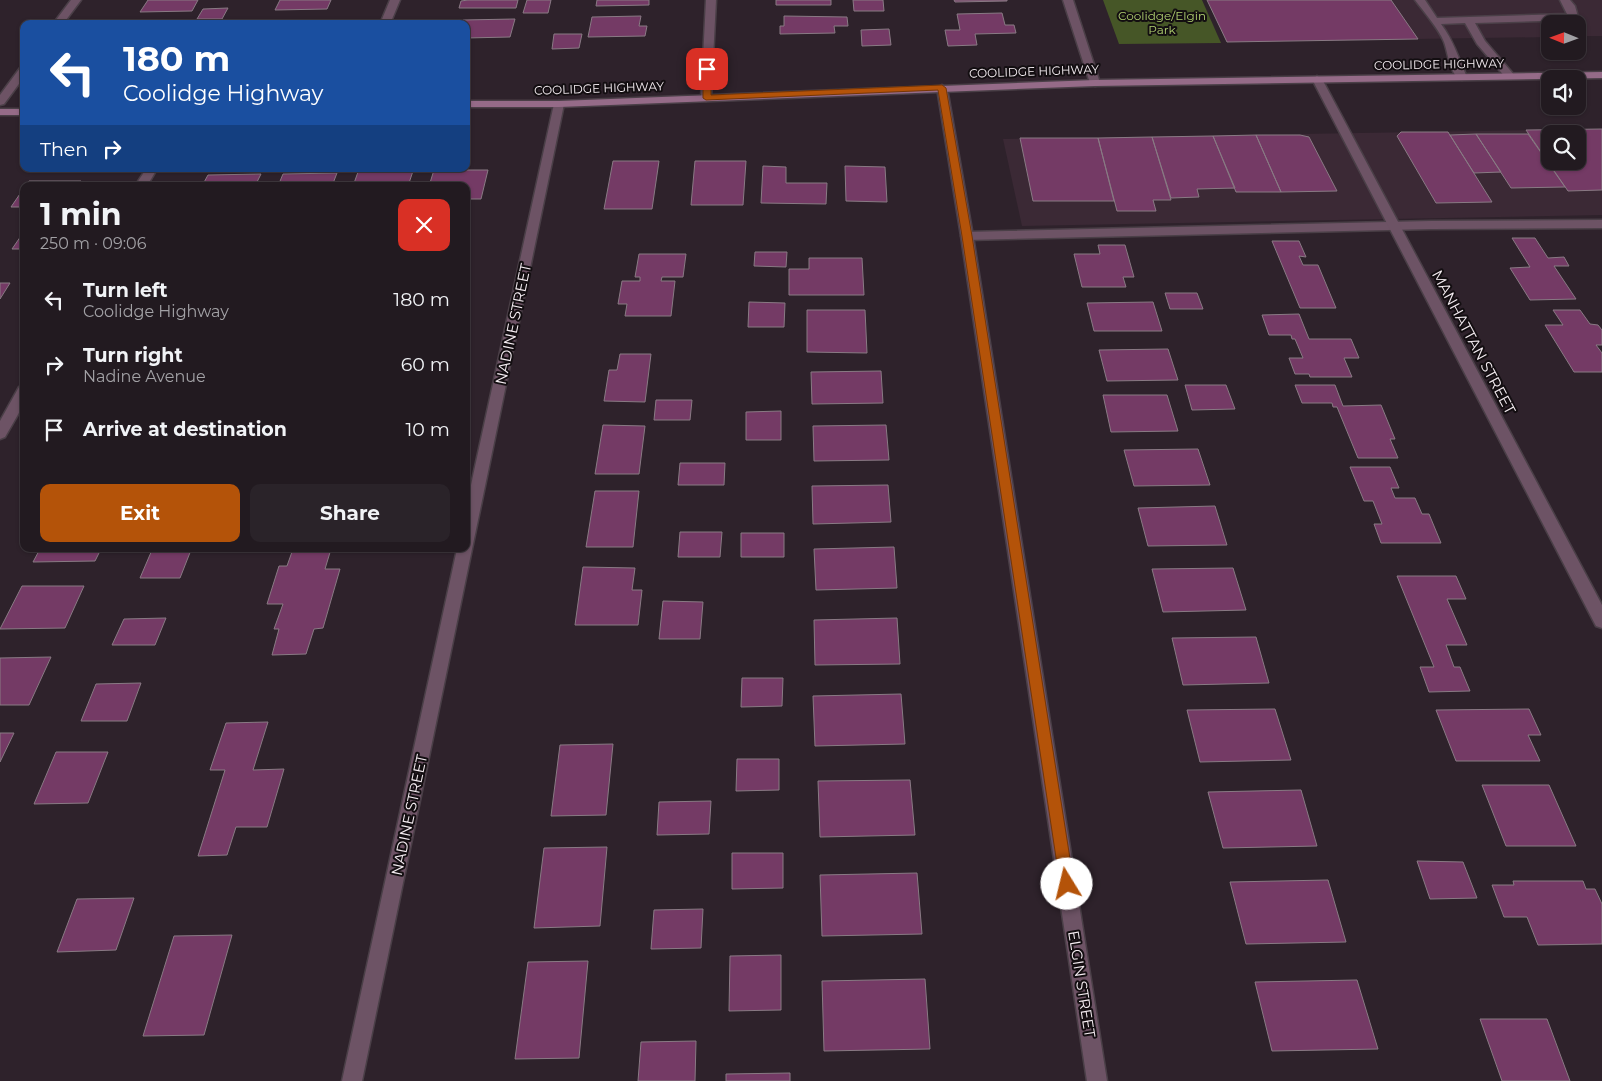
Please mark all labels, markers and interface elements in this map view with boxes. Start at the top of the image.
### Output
park label: Coolidge/Elgin Park [1118,8,1206,37]
north arrow [1541,15,1586,60]
map controls [1541,15,1586,170]
text: 180 m [123,37,230,80]
icon: left [40,40,105,105]
pin [686,48,728,90]
icon: arrive [693,55,721,83]
street label: COOLIDGE HIGHWAY [1374,55,1505,73]
street label: COOLIDGE HIGHWAY [969,61,1100,81]
button: sound [1541,70,1586,115]
street label: COOLIDGE HIGHWAY [534,78,665,98]
text: Coolidge Highway [123,80,323,107]
button: search [1541,125,1586,170]
icon: right [98,135,126,163]
text: Then [40,138,88,161]
text: 1 min [40,196,121,233]
button: close [398,199,450,251]
text: 250 m · 09:06 [40,234,146,253]
street label: NADINE STREET [491,261,535,386]
street label: MANHATTAN STREET [1428,267,1520,418]
text: Turn left [83,279,168,302]
icon: left [40,286,68,314]
text: 180 m [393,288,450,311]
text: Coolidge Highway [83,302,229,321]
text: Turn right [83,344,183,367]
icon: right [40,351,68,379]
text: 60 m [401,353,450,376]
text: Nadine Avenue [83,367,206,386]
icon: arrive [40,416,68,444]
text: Arrive at destination [83,418,287,441]
text: 10 m [405,418,450,441]
button: Exit [40,484,240,542]
button: Share [250,484,450,542]
street label: NADINE STREET [387,752,431,877]
position arrow [1040,857,1092,909]
street label: ELGIN STREET [1064,929,1100,1039]

